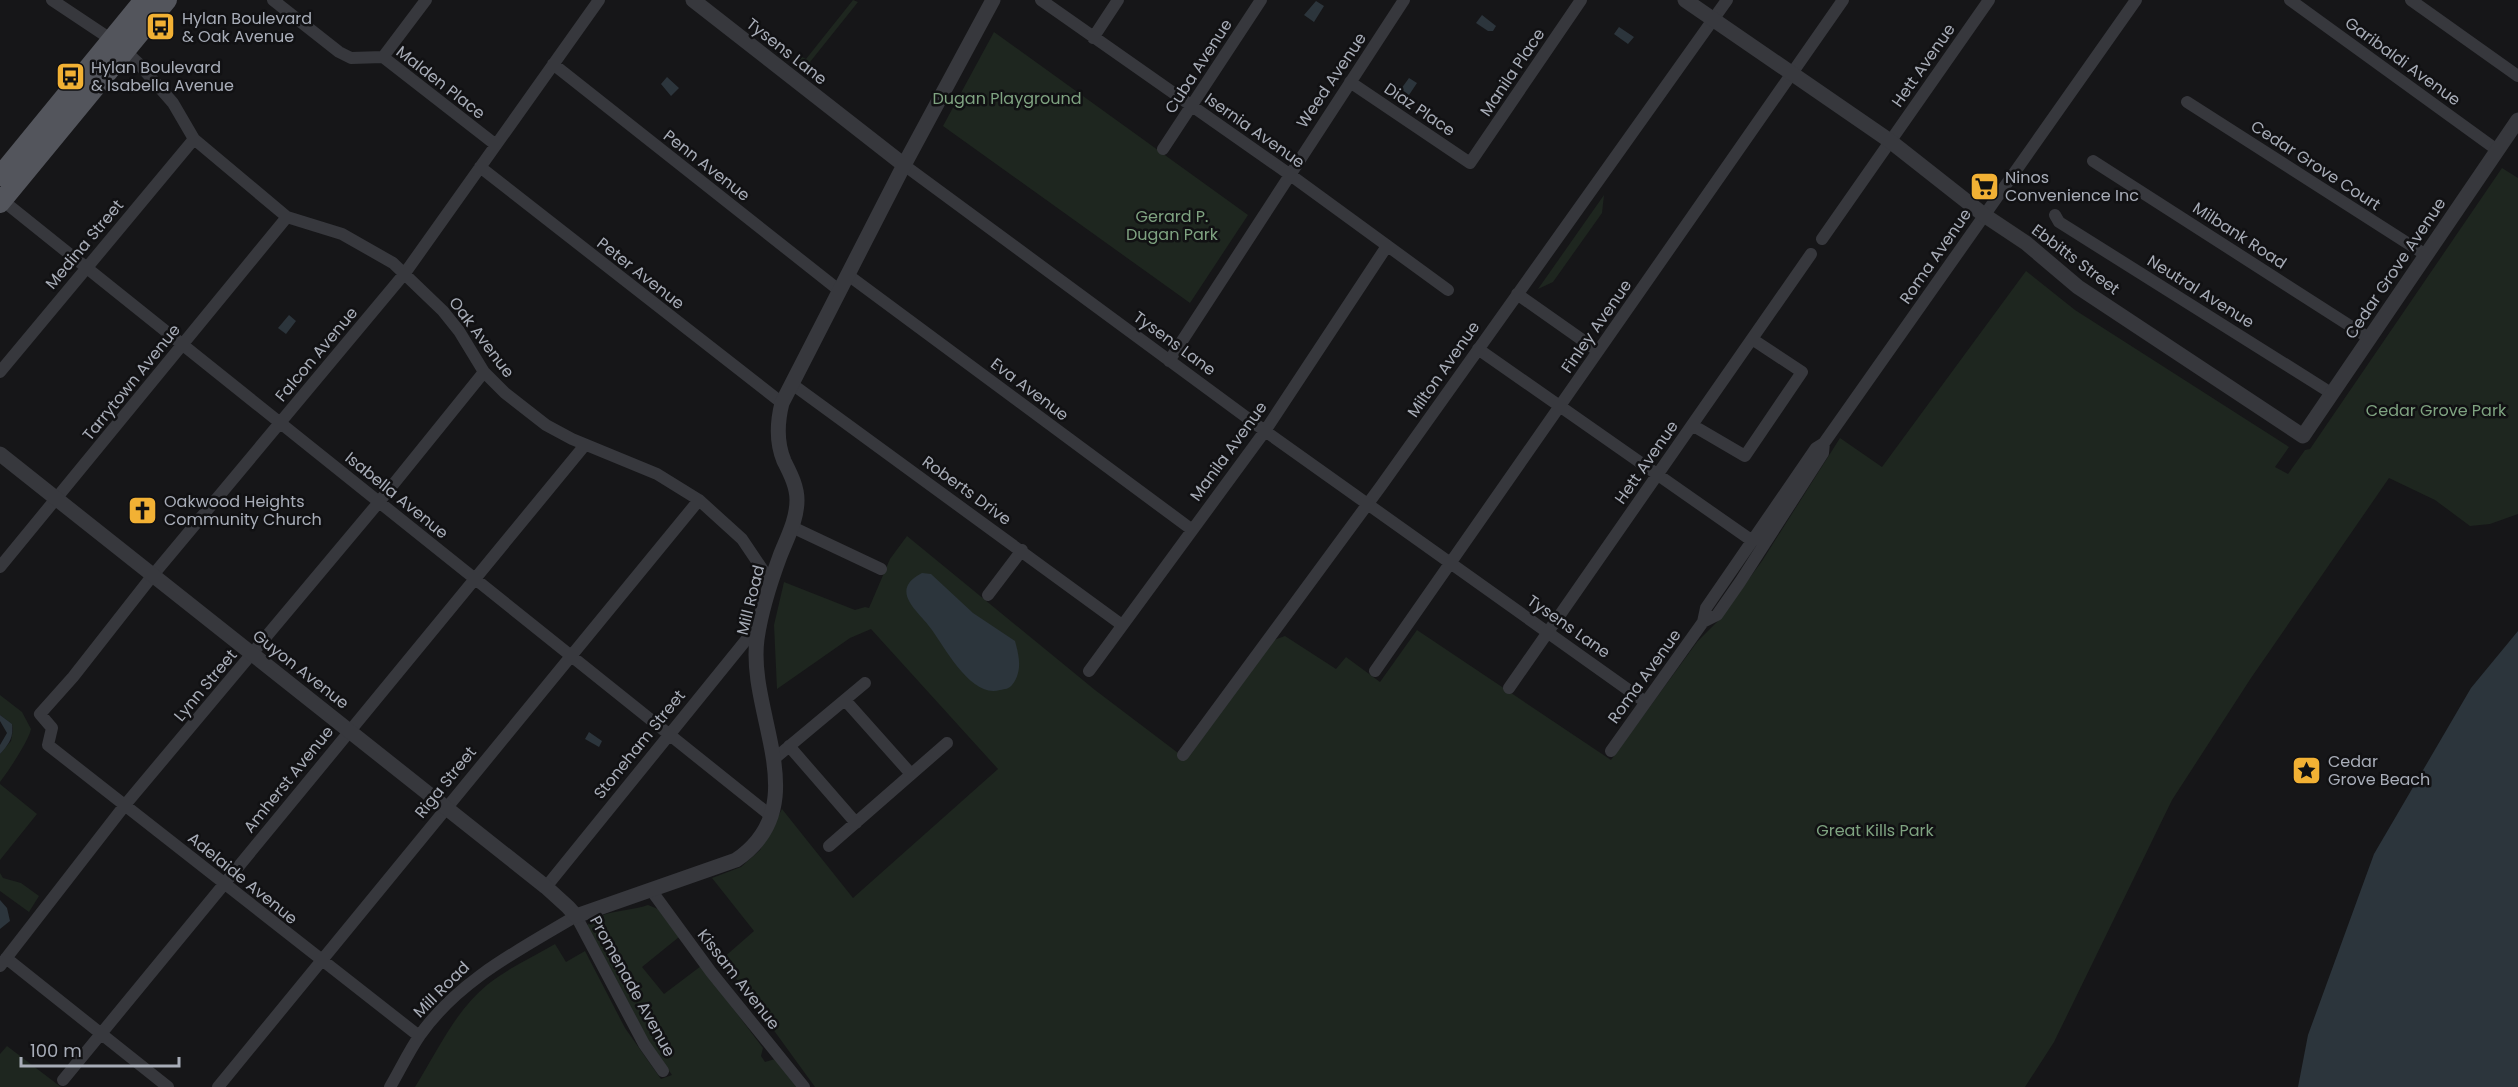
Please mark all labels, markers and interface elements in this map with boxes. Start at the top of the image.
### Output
place label: Hylan Boulevard & Oak Avenue [182,7,312,48]
bus stop icon: Hylan Boulevard & Oak Avenue [145,11,177,43]
street label: Garibaldi Avenue [2340,12,2465,111]
street label: Tysens Lane [742,13,832,90]
street label: Cuba Avenue [1159,14,1238,118]
street label: Hett Avenue [1886,19,1961,112]
street label: Manila Place [1475,24,1550,121]
street label: Weed Avenue [1291,28,1372,133]
street label: Malden Place [391,40,490,125]
place label: Hylan Boulevard & Isabella Avenue [91,56,234,97]
bus stop icon: Hylan Boulevard & Isabella Avenue [54,60,86,92]
street label: Diaz Place [1380,77,1460,142]
park label: Dugan Playground [932,87,1082,110]
street label: Isernia Avenue [1200,87,1310,174]
street label: Cedar Grove Court [2246,115,2385,216]
street label: Penn Avenue [659,124,755,207]
place label: Ninos Convenience Inc [2005,166,2139,207]
supermarket icon: Ninos Convenience Inc [1968,170,2000,202]
street label: Cedar Grove Avenue [2339,193,2451,344]
street label: Medina Street [40,194,129,294]
street label: Milbank Road [2188,196,2291,274]
street label: Roma Avenue [1894,204,1977,309]
park label: Gerard P. Dugan Park [1126,205,1219,246]
street label: Ebbitts Street [2027,219,2125,300]
street label: Peter Avenue [592,232,689,315]
street label: Neutral Avenue [2143,249,2259,334]
street label: Finley Avenue [1556,275,1637,378]
street label: Oak Avenue [444,292,520,383]
street label: Falcon Avenue [270,302,363,407]
street label: Tysens Lane [1129,306,1221,381]
street label: Milton Avenue [1402,317,1485,422]
street label: Tarrytown Avenue [77,319,186,446]
street label: Eva Avenue [986,352,1074,426]
street label: Manila Avenue [1184,397,1272,506]
park label: Cedar Grove Park [2366,399,2507,422]
street label: Hett Avenue [1609,416,1684,509]
street label: Isabella Avenue [340,447,453,544]
street label: Roberts Drive [917,450,1016,531]
place label: Oakwood Heights Community Church [164,490,322,531]
church icon: Oakwood Heights Community Church [127,494,159,526]
street label: Mill Road [731,563,770,638]
street label: Tysens Lane [1523,589,1615,664]
street label: Guyon Avenue [248,624,354,714]
street label: Roma Avenue [1602,624,1687,728]
street label: Lynn Street [168,644,242,726]
street label: Stoneham Street [588,685,691,804]
street label: Amherst Avenue [238,721,339,838]
street label: Riga Street [409,741,482,823]
place label: Cedar Grove Beach [2328,750,2430,791]
place icon: Cedar Grove Beach [2291,754,2323,786]
park label: Great Kills Park [1816,819,1935,842]
street label: Adelaide Avenue [183,827,303,930]
street label: Promenade Avenue [584,912,681,1061]
street label: Kissam Avenue [692,924,785,1034]
street label: Mill Road [408,956,475,1023]
scale bar [21,1030,178,1068]
text: 100 m [30,1038,82,1063]

